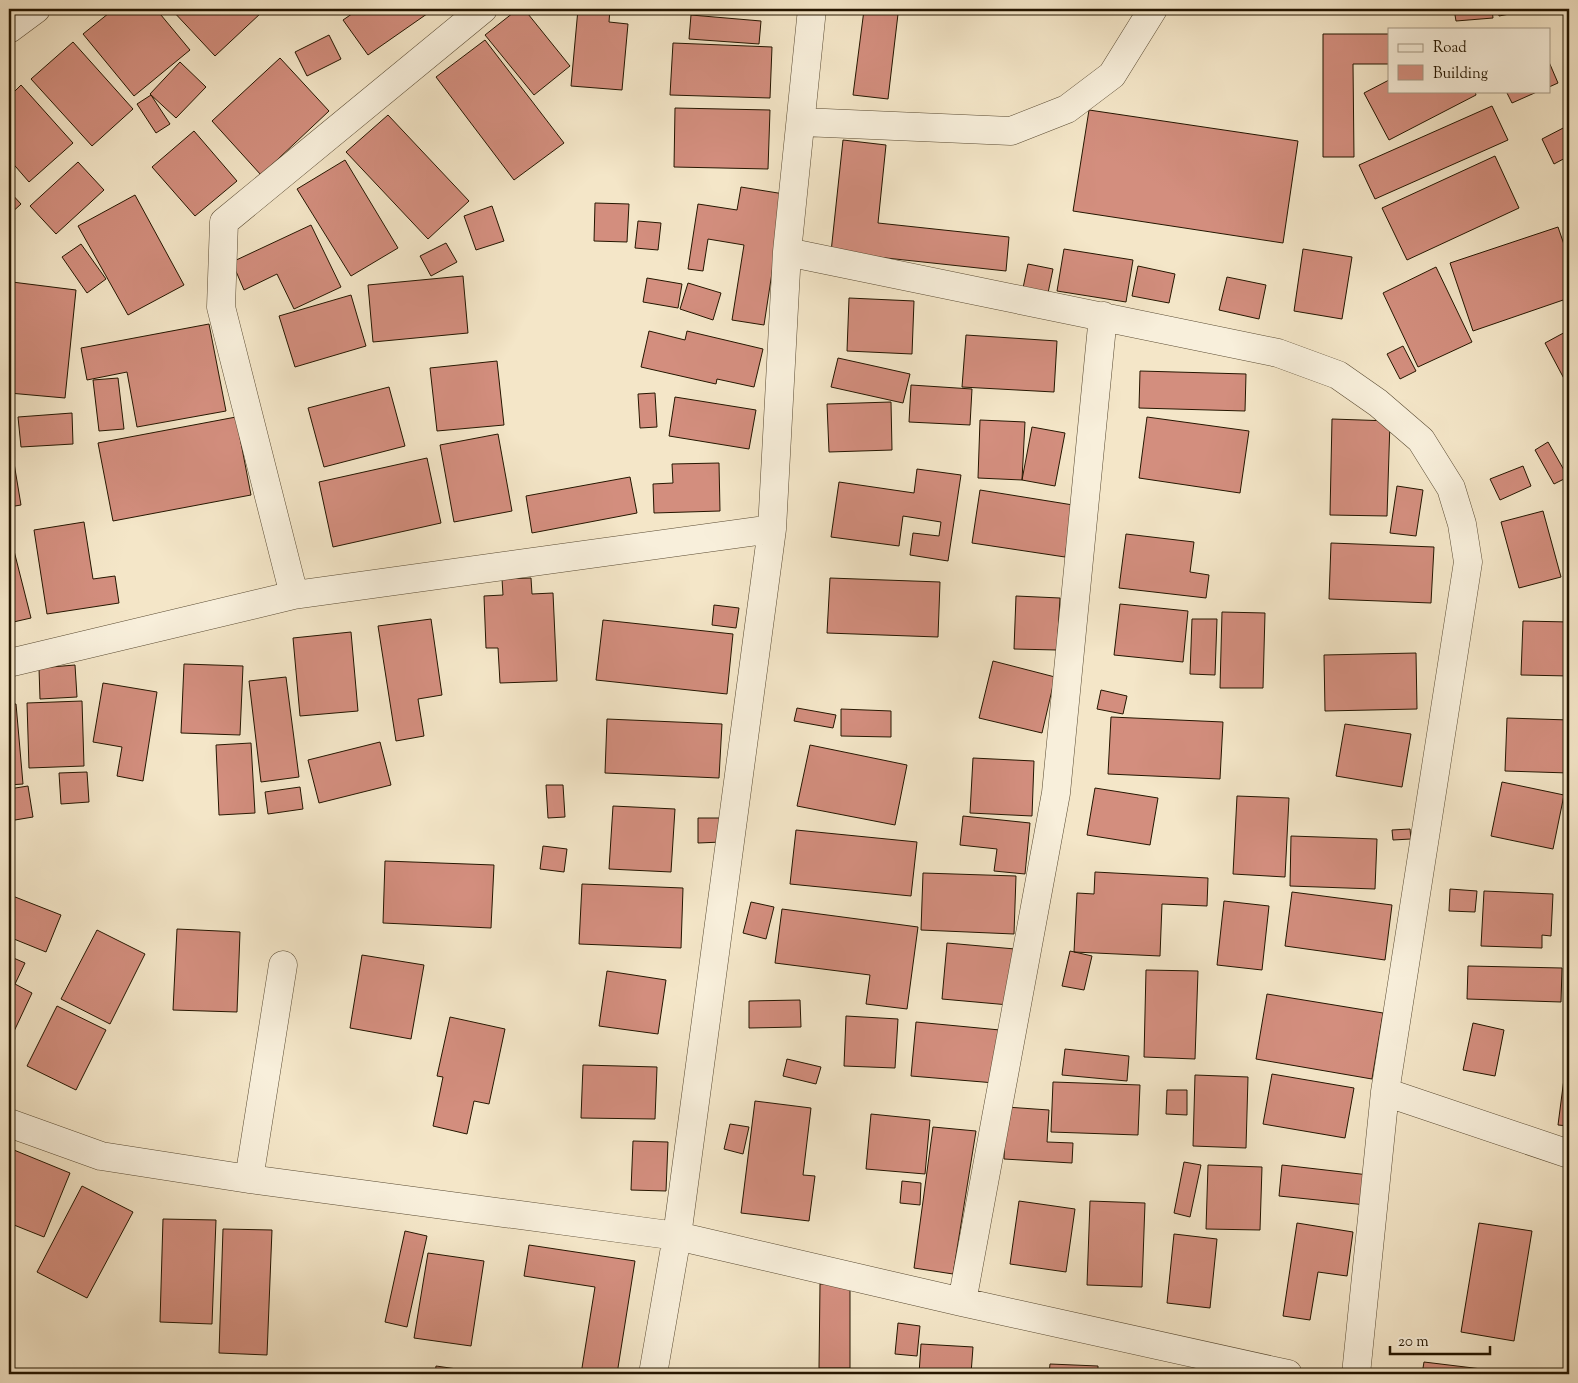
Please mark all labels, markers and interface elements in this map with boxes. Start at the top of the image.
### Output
legend [1388,28,1550,92]
text: Road [1433,38,1467,59]
text: Building [1433,64,1488,85]
scale bar [1390,1323,1490,1355]
text: 20 m [1398,1332,1429,1353]

